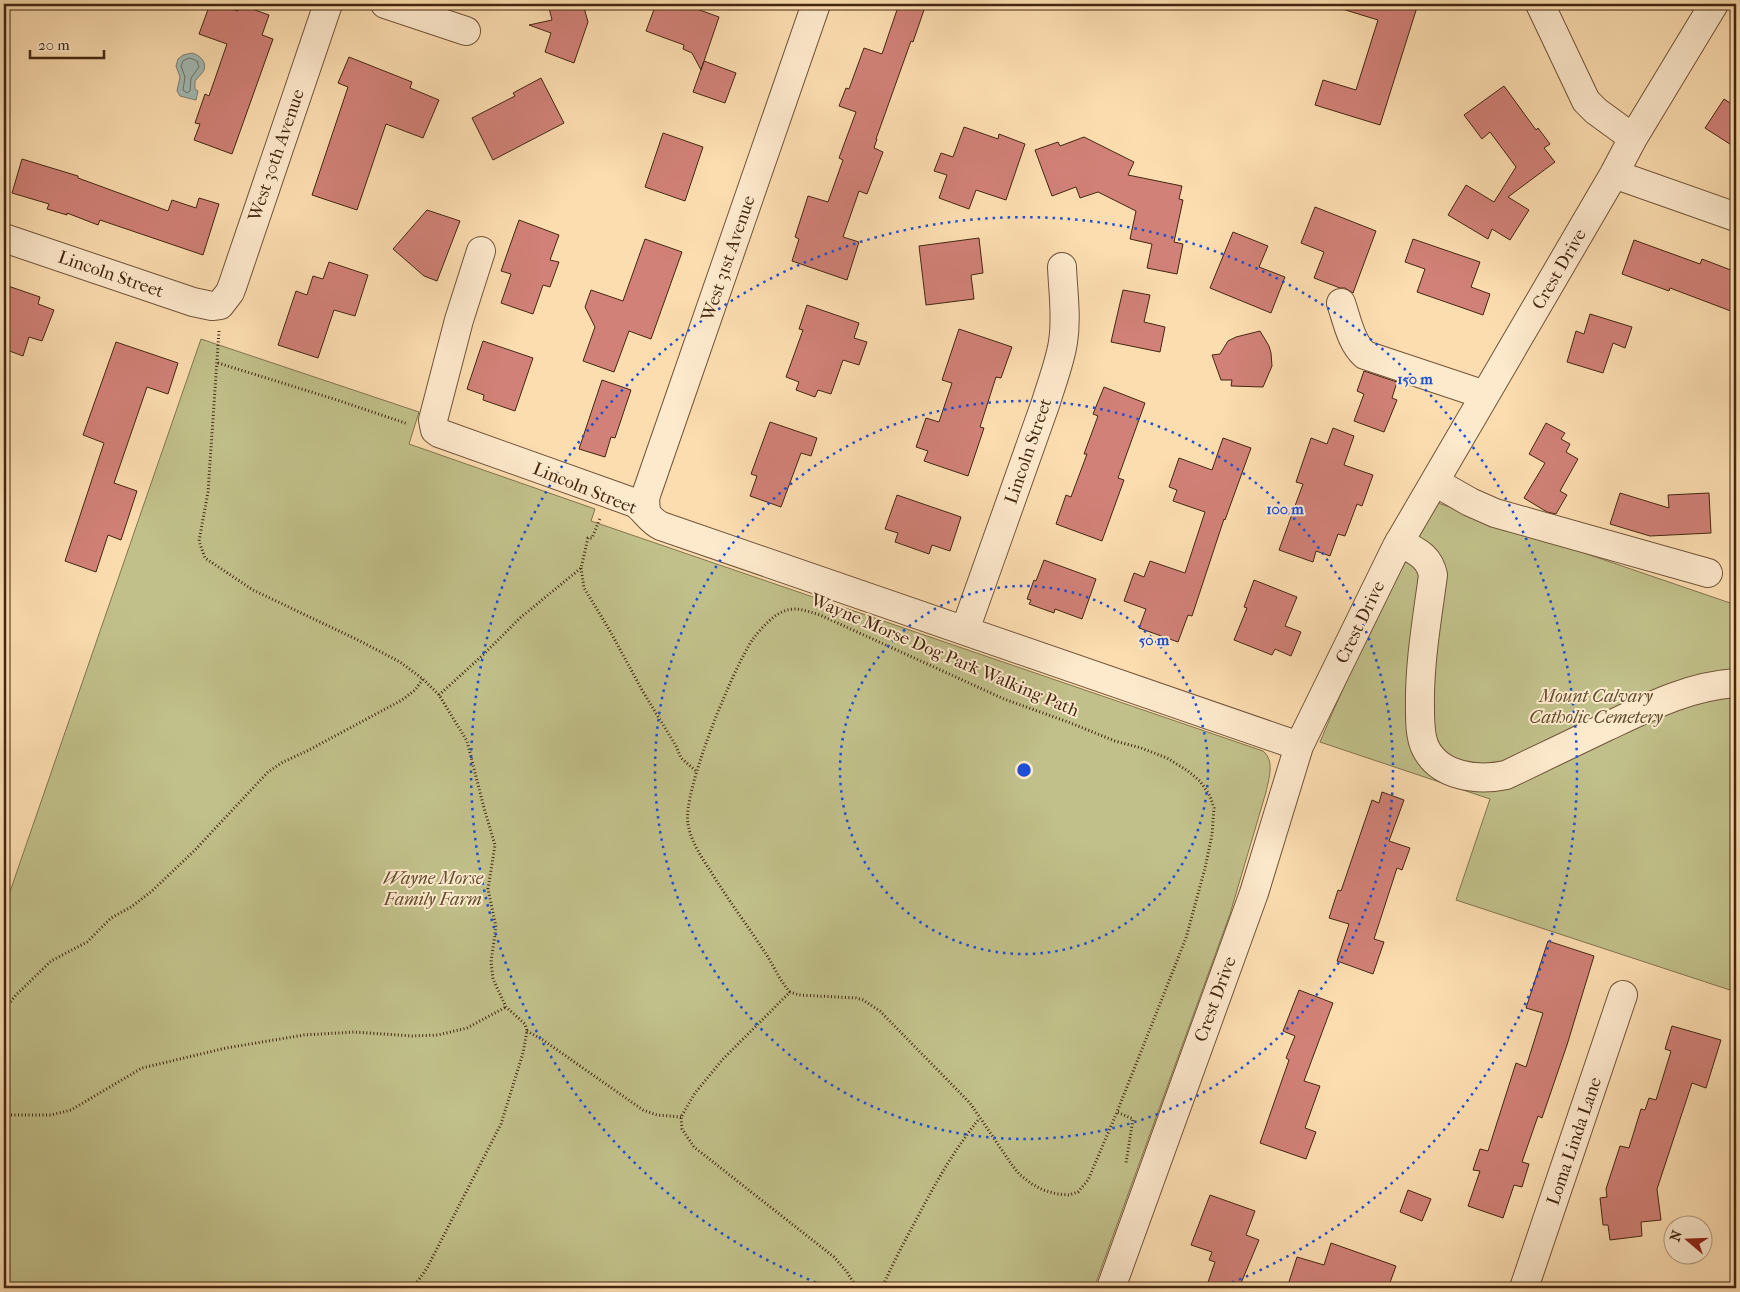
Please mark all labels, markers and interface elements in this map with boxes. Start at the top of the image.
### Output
scale bar [30,28,104,60]
text: 20 m [38,36,70,54]
street label: West 30th Avenue [244,86,309,225]
street label: West 31st Avenue [697,193,760,325]
street label: Crest Drive [1528,225,1591,313]
street label: Lincoln Street [55,247,167,303]
text: 150 m [1397,370,1433,388]
street label: Lincoln Street [1001,395,1057,507]
street label: Lincoln Street [530,458,640,519]
text: 100 m [1266,500,1304,518]
street label: Crest Drive [1331,577,1390,667]
street label: Wayne Morse Dog Park Walking Path [807,589,1082,722]
text: 50 m [1139,631,1170,649]
park label: Mount Calvary Catholic Cemetery [1529,686,1663,728]
centre of rings [1015,761,1033,779]
park label: Wayne Morse Family Farm [383,868,484,910]
street label: Crest Drive [1190,953,1241,1045]
street label: Loma Linda Lane [1543,1074,1606,1208]
north arrow [1662,1214,1712,1264]
text: N [1666,1228,1686,1244]

